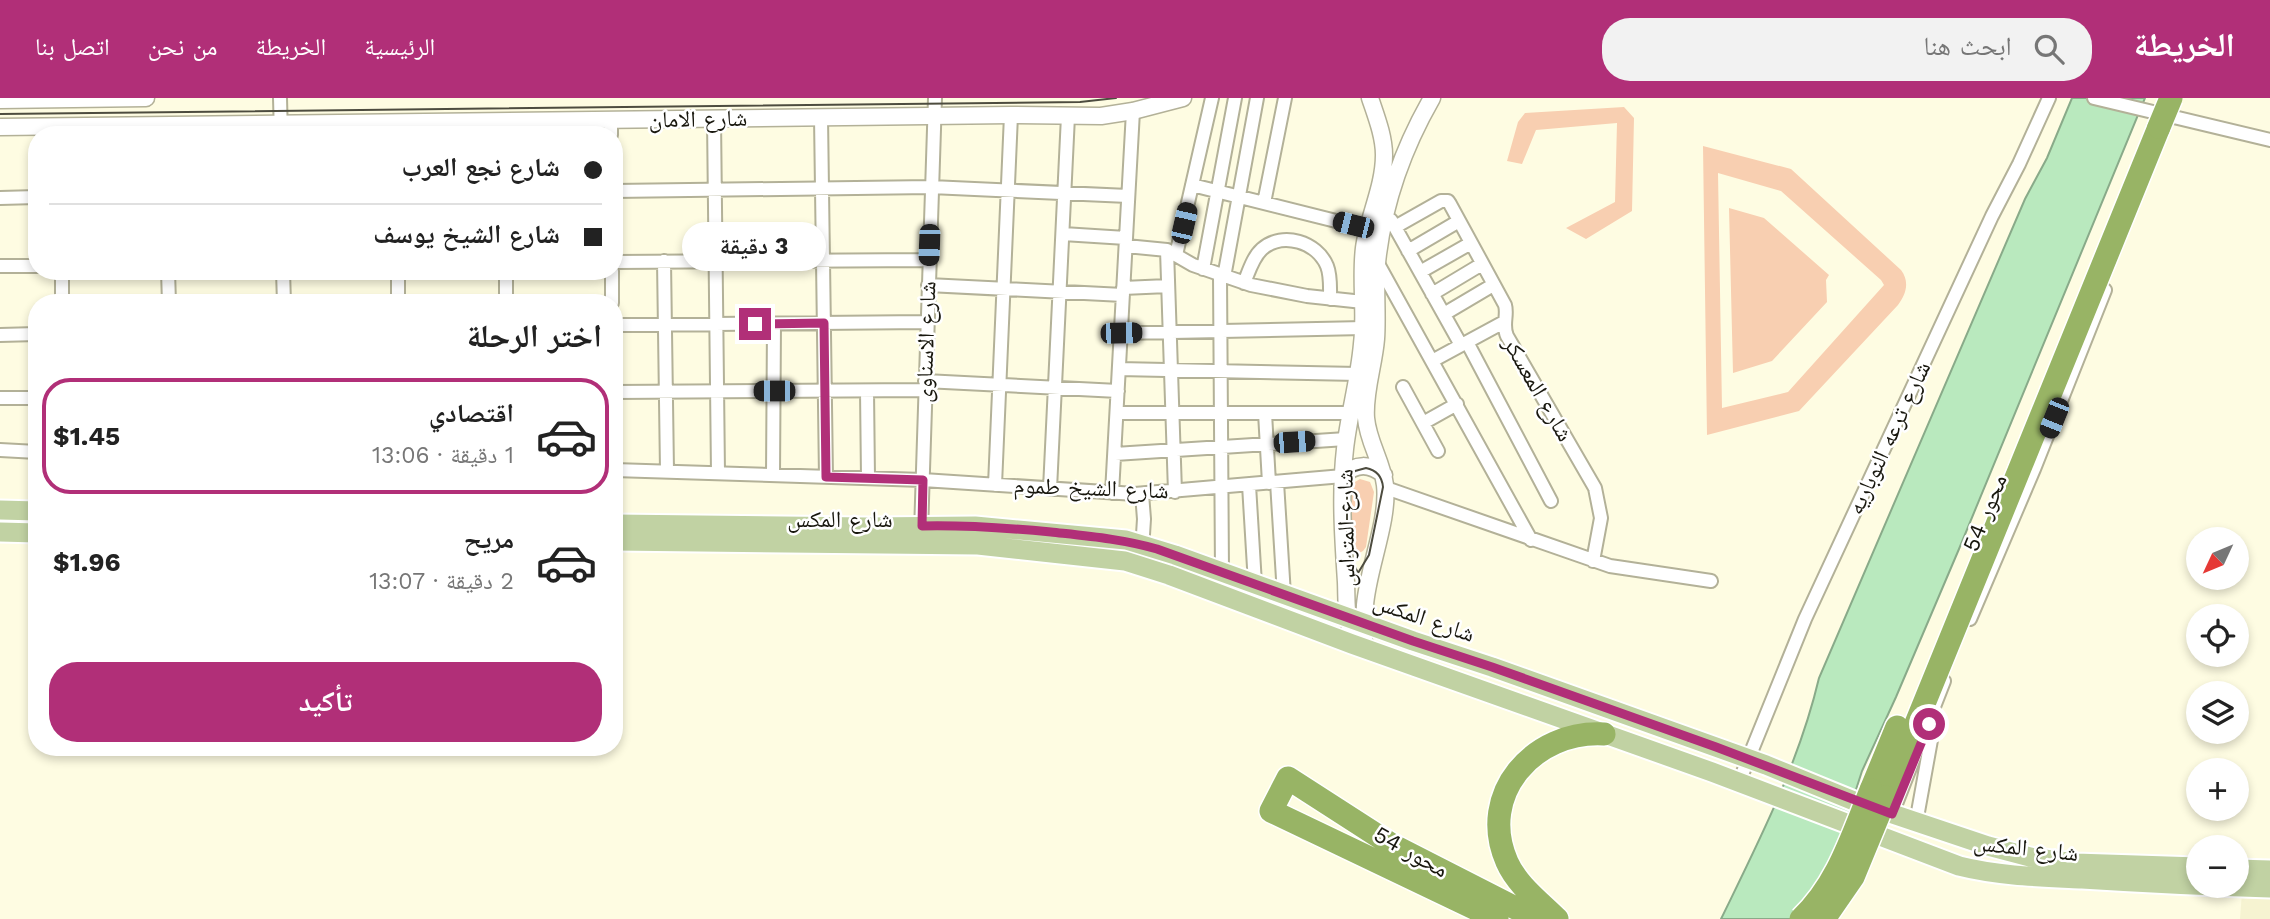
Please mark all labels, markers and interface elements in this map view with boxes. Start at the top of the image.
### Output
search box [1602,18,2092,81]
text: الخريطة [2134,25,2235,64]
icon: search [2030,30,2068,68]
text: ابحث هنا [1924,31,2012,61]
text: اتصل بنا [35,33,110,61]
text: من نحن [148,33,217,61]
text: الخريطة [255,33,326,61]
text: الرئيسية [364,33,435,61]
street label: شارع الامان [648,105,748,134]
text: شارع نجع العرب [401,152,560,182]
car [1170,200,1199,246]
car [1331,210,1376,240]
text: شارع الشيخ يوسف [373,219,560,249]
callout: 3 دقيقة [683,222,827,272]
car [918,224,941,266]
text: 3 دقيقة [720,233,788,260]
street label: شارع الاسناوى [910,281,943,403]
route end [739,308,771,340]
text: اختر الرحلة [467,317,602,355]
car [1100,322,1143,344]
street label: شارع المعسكر [1496,331,1579,446]
street label: شارع ترعه النوباريه [1842,357,1937,519]
car [754,381,796,402]
car [2037,395,2072,441]
text: اقتصادي [429,398,514,428]
icon: car [535,405,598,468]
text: $1.45 [53,421,120,451]
car [1273,430,1316,454]
text: 1 دقيقة · 13:06 [372,442,514,469]
street label: شارع المتراس [1331,469,1362,587]
street label: محور 54 [1957,471,2013,555]
street label: شارع الشيخ طموم [1013,472,1169,506]
street label: شارع المكس [787,506,893,534]
text: مريح [464,524,514,554]
north arrow [2186,527,2249,590]
map controls [2186,527,2249,898]
icon: car [535,531,598,594]
text: $1.96 [53,547,120,577]
text: 2 دقيقة · 13:07 [369,568,514,595]
street label: شارع المكس [1369,588,1478,649]
button: locate [2186,604,2249,667]
button: تأكيد [49,662,602,742]
button: layers [2186,681,2249,744]
route start [1913,708,1945,740]
button: + [2186,758,2249,821]
street label: محور 54 [1369,821,1453,883]
street label: شارع المكس [1972,829,2080,868]
button: − [2186,835,2249,898]

